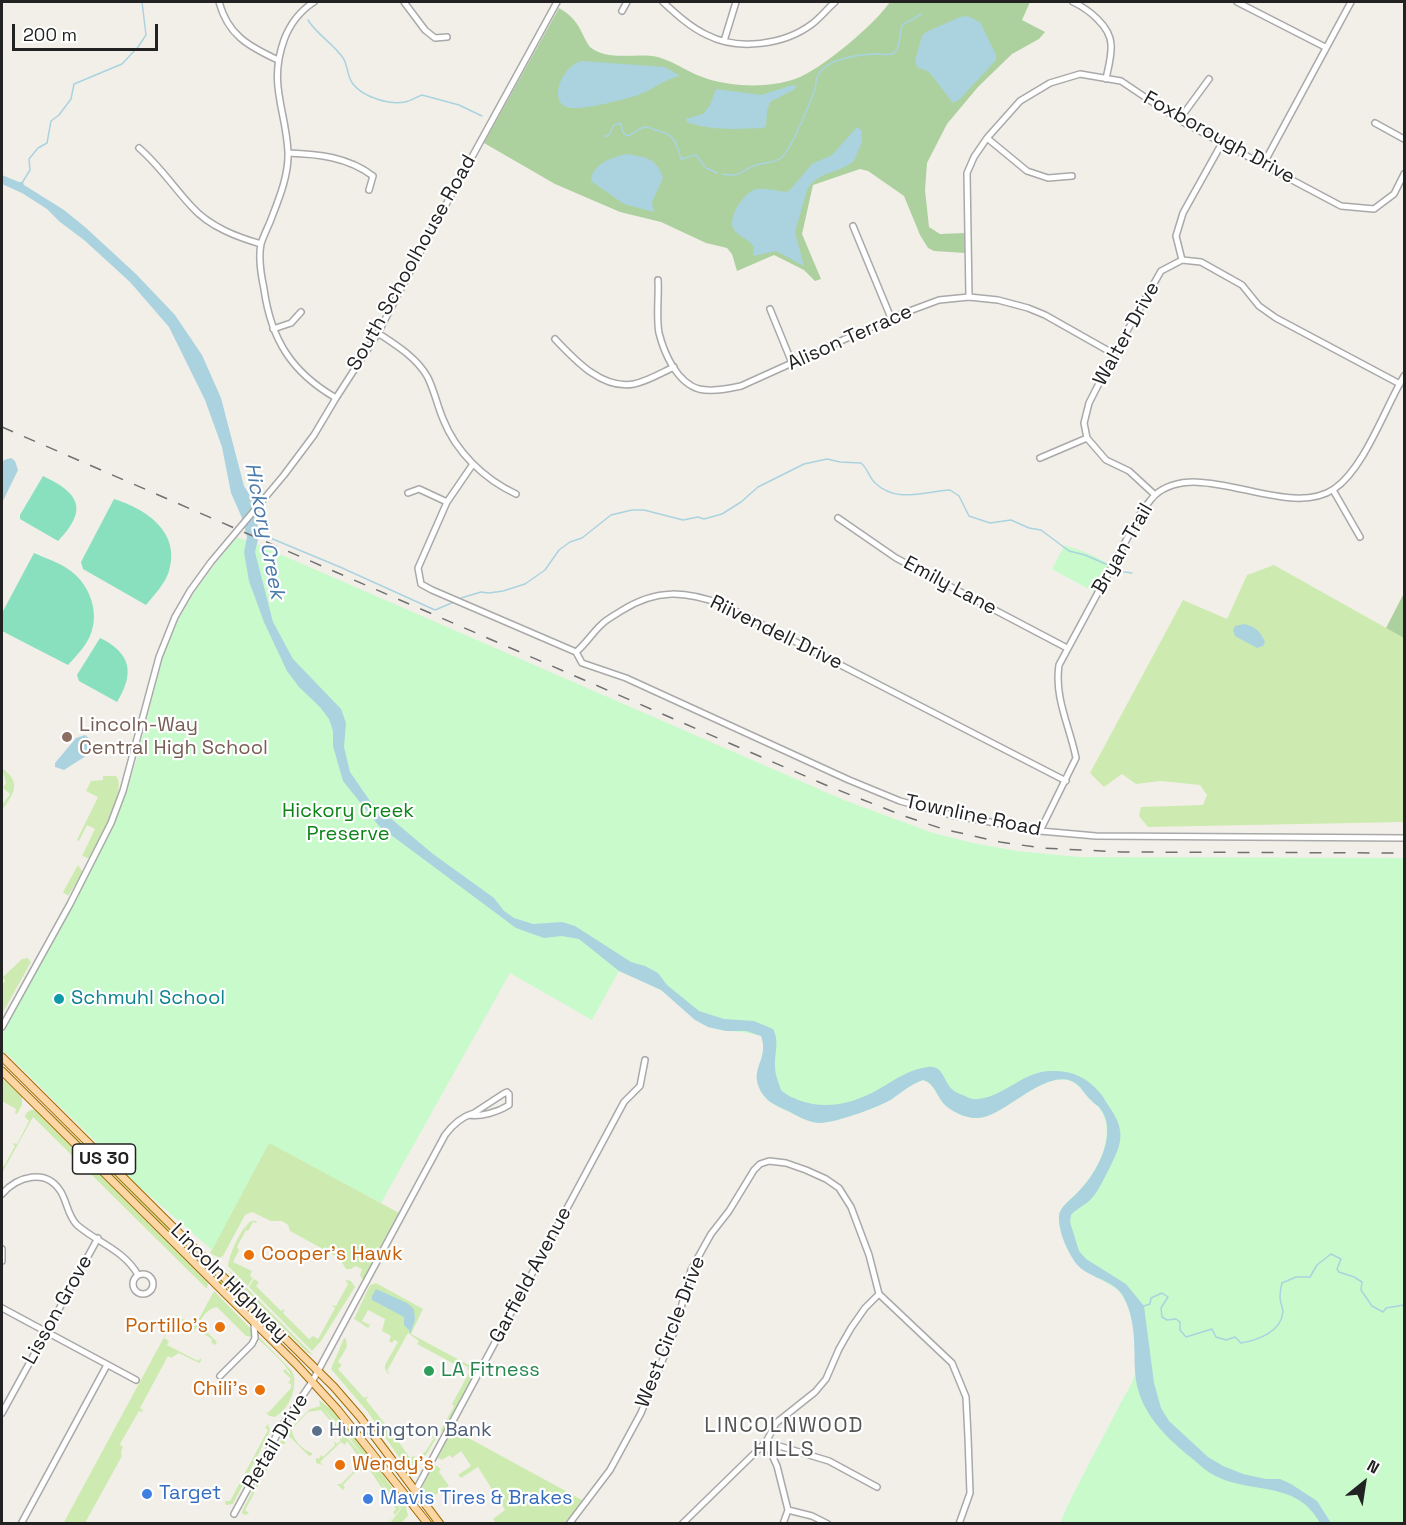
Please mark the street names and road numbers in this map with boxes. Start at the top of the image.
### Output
street label: Foxborough Drive [1139,86,1299,190]
street label: South Schoolhouse Road [343,151,481,375]
street label: Walter Drive [1089,278,1165,390]
street label: Alison Terrace [784,300,916,376]
street label: Bryan Trail [1087,499,1159,599]
street label: Emily Lane [899,551,1001,621]
street label: Riivendell Drive [706,591,846,675]
street label: Townline Road [903,790,1043,842]
road number: US 30 [72,1144,136,1174]
street label: Garfield Avenue [485,1203,577,1347]
street label: Lincoln Highway [165,1219,293,1347]
street label: Lisson Grove [18,1251,98,1369]
street label: West Circle Drive [631,1253,711,1411]
street label: Retail Drive [238,1390,314,1494]

